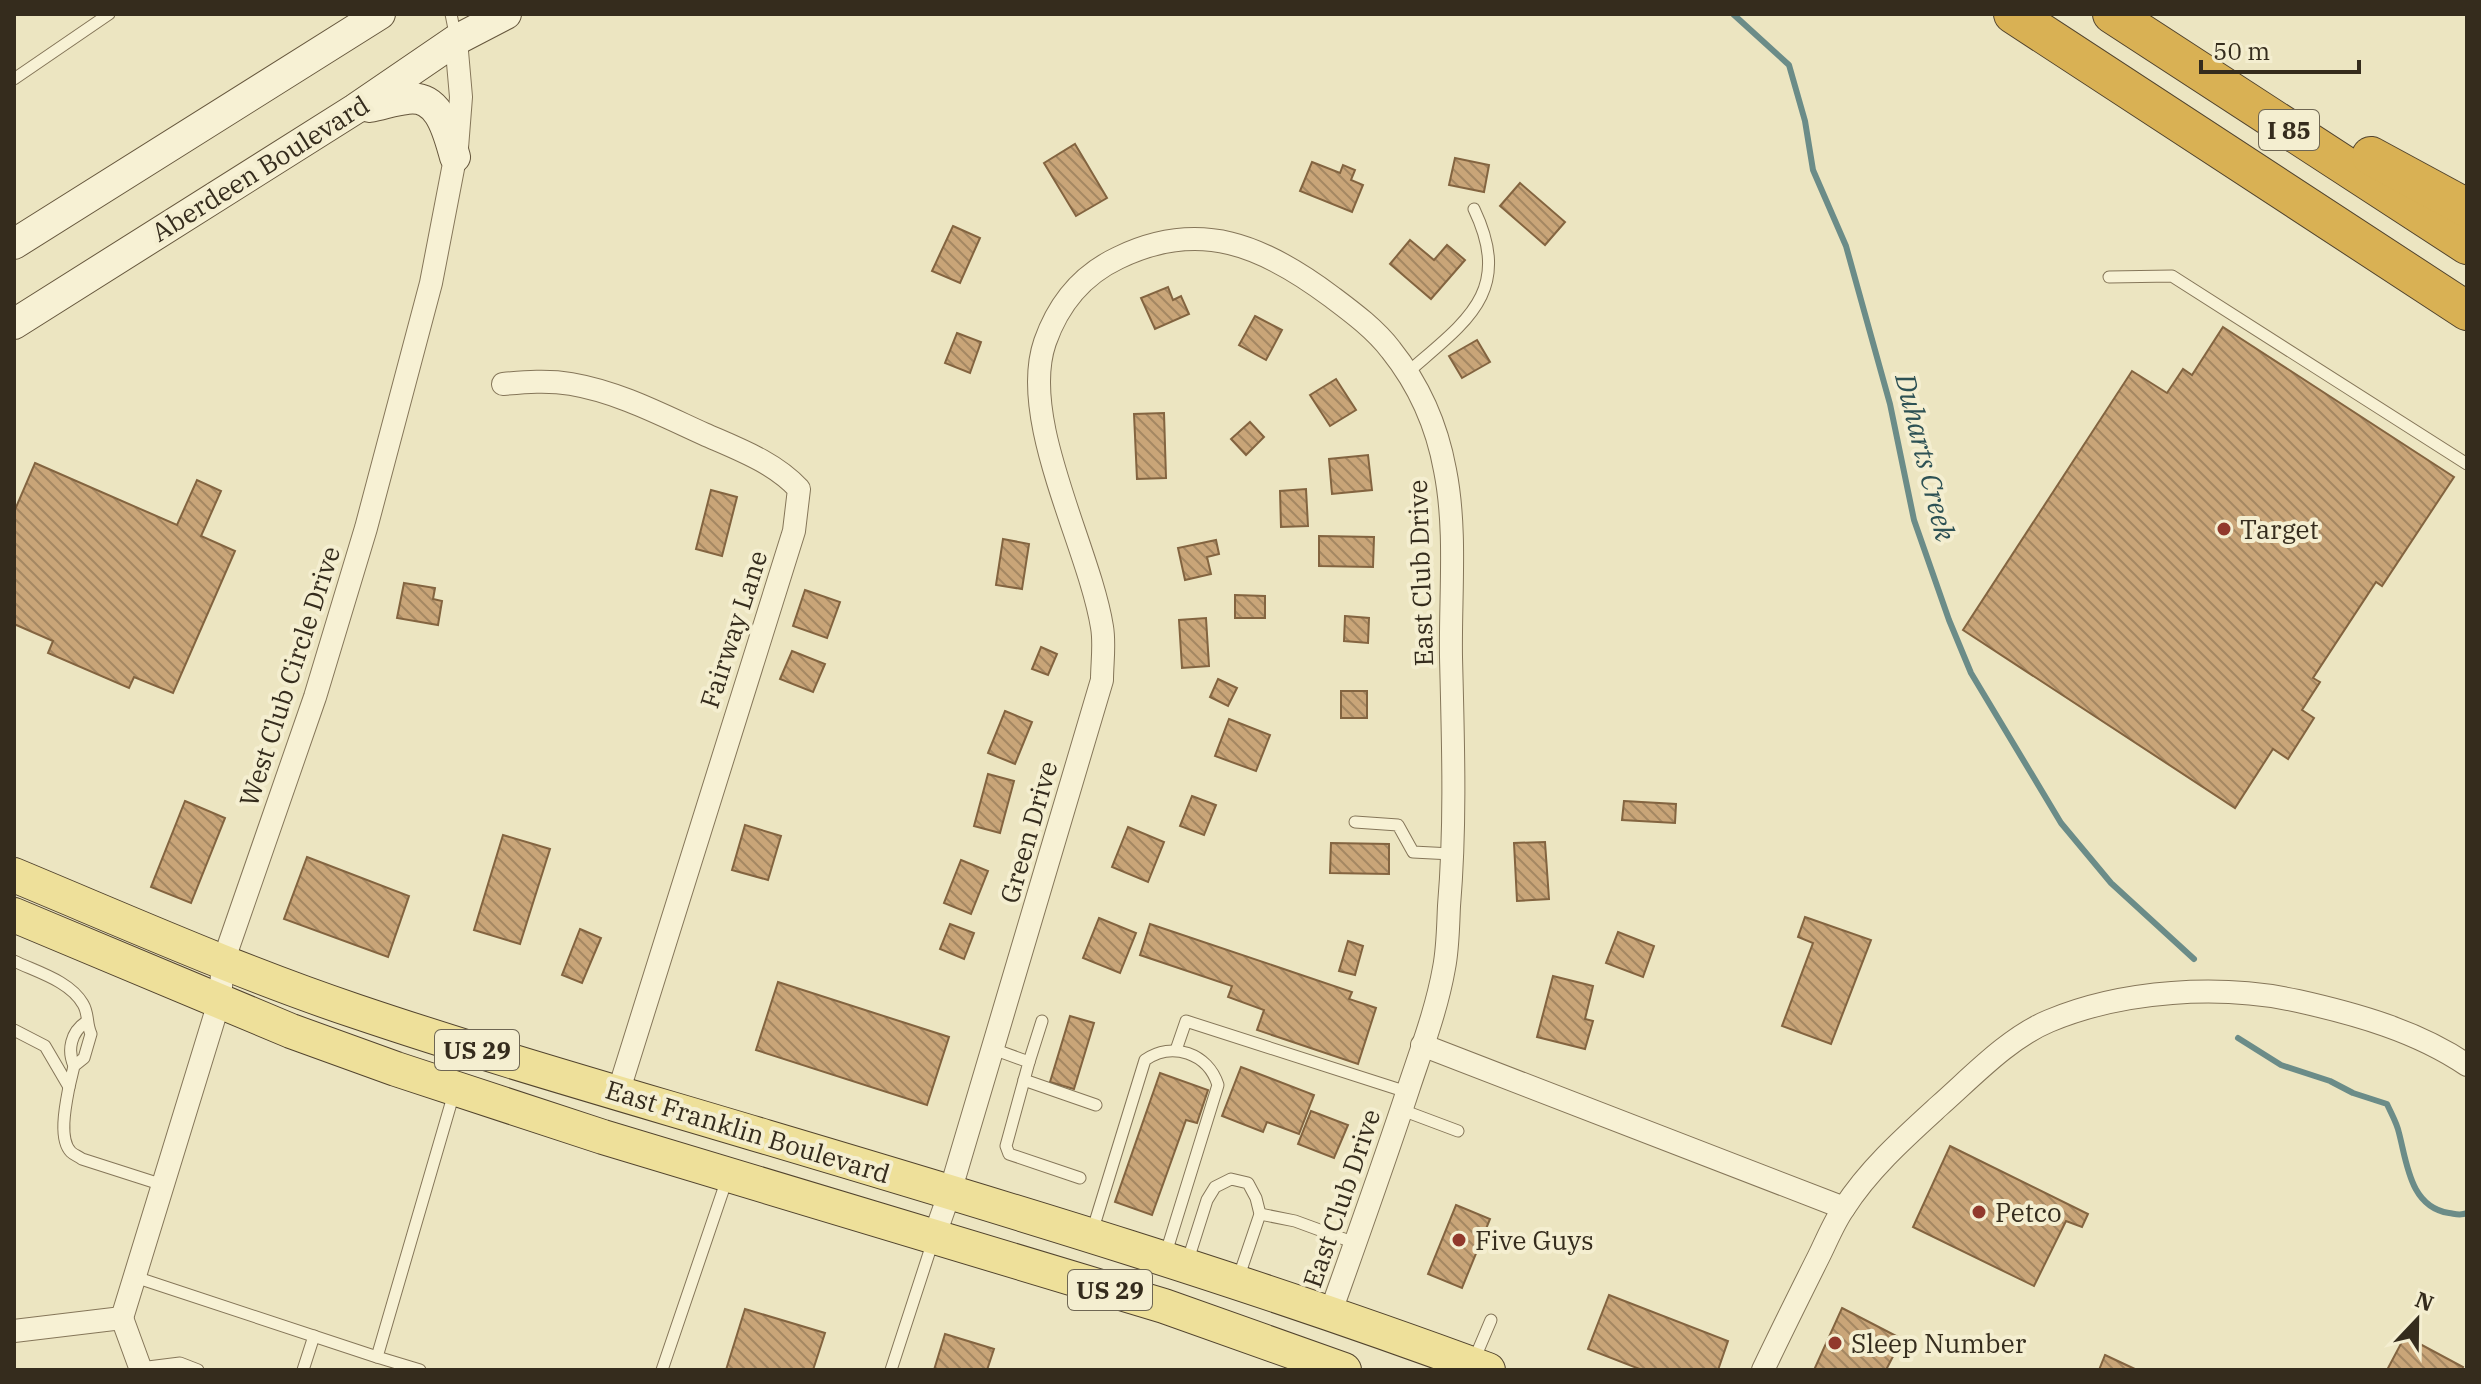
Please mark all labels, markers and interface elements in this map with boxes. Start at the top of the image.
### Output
scale bar [2201,24,2359,74]
text: 50 m [2213,35,2270,67]
street label: Aberdeen Boulevard [145,87,375,249]
road number: I 85 [2259,110,2319,150]
water label: Duharts Creek [1887,368,1965,545]
street label: East Club Drive [1400,479,1440,667]
place label: Target [2240,512,2319,546]
marker: Target [2215,520,2233,538]
street label: West Club Circle Drive [231,542,347,810]
street label: Fairway Lane [691,546,775,712]
street label: Green Drive [991,757,1065,907]
road number: US 29 [435,1030,519,1070]
street label: East Franklin Boulevard [602,1072,894,1190]
street label: East Club Drive [1295,1104,1387,1292]
place label: Petco [1995,1195,2062,1229]
marker: Petco [1970,1203,1988,1221]
place label: Five Guys [1475,1223,1594,1257]
marker: Five Guys [1450,1231,1468,1249]
road number: US 29 [1068,1270,1152,1310]
north arrow [2377,1280,2457,1360]
text: N [2411,1284,2438,1318]
place label: Sleep Number [1851,1326,2027,1360]
marker: Sleep Number [1826,1334,1844,1352]

